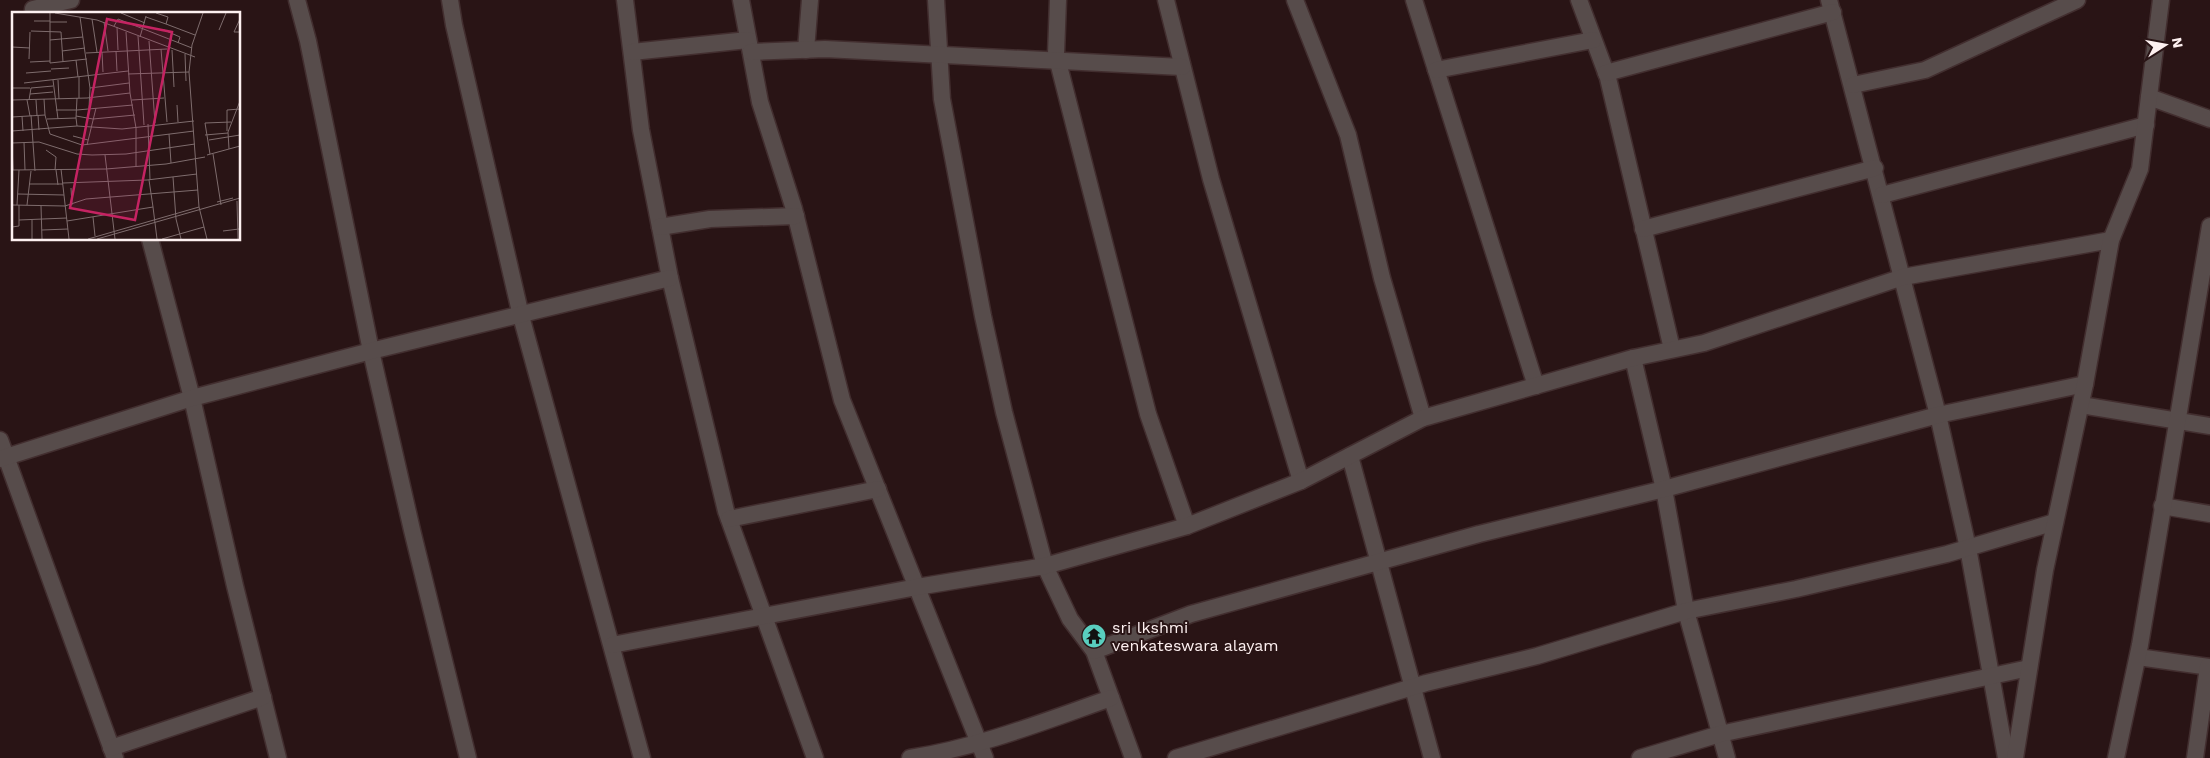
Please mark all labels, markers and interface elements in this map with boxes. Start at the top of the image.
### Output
inset map [12,12,240,240]
north arrow [2140,20,2190,70]
text: N [2169,36,2187,49]
place label: sri lkshmi venkateswara alayam [1112,618,1279,655]
temple icon: sri lkshmi venkateswara alayam [1081,623,1107,649]

